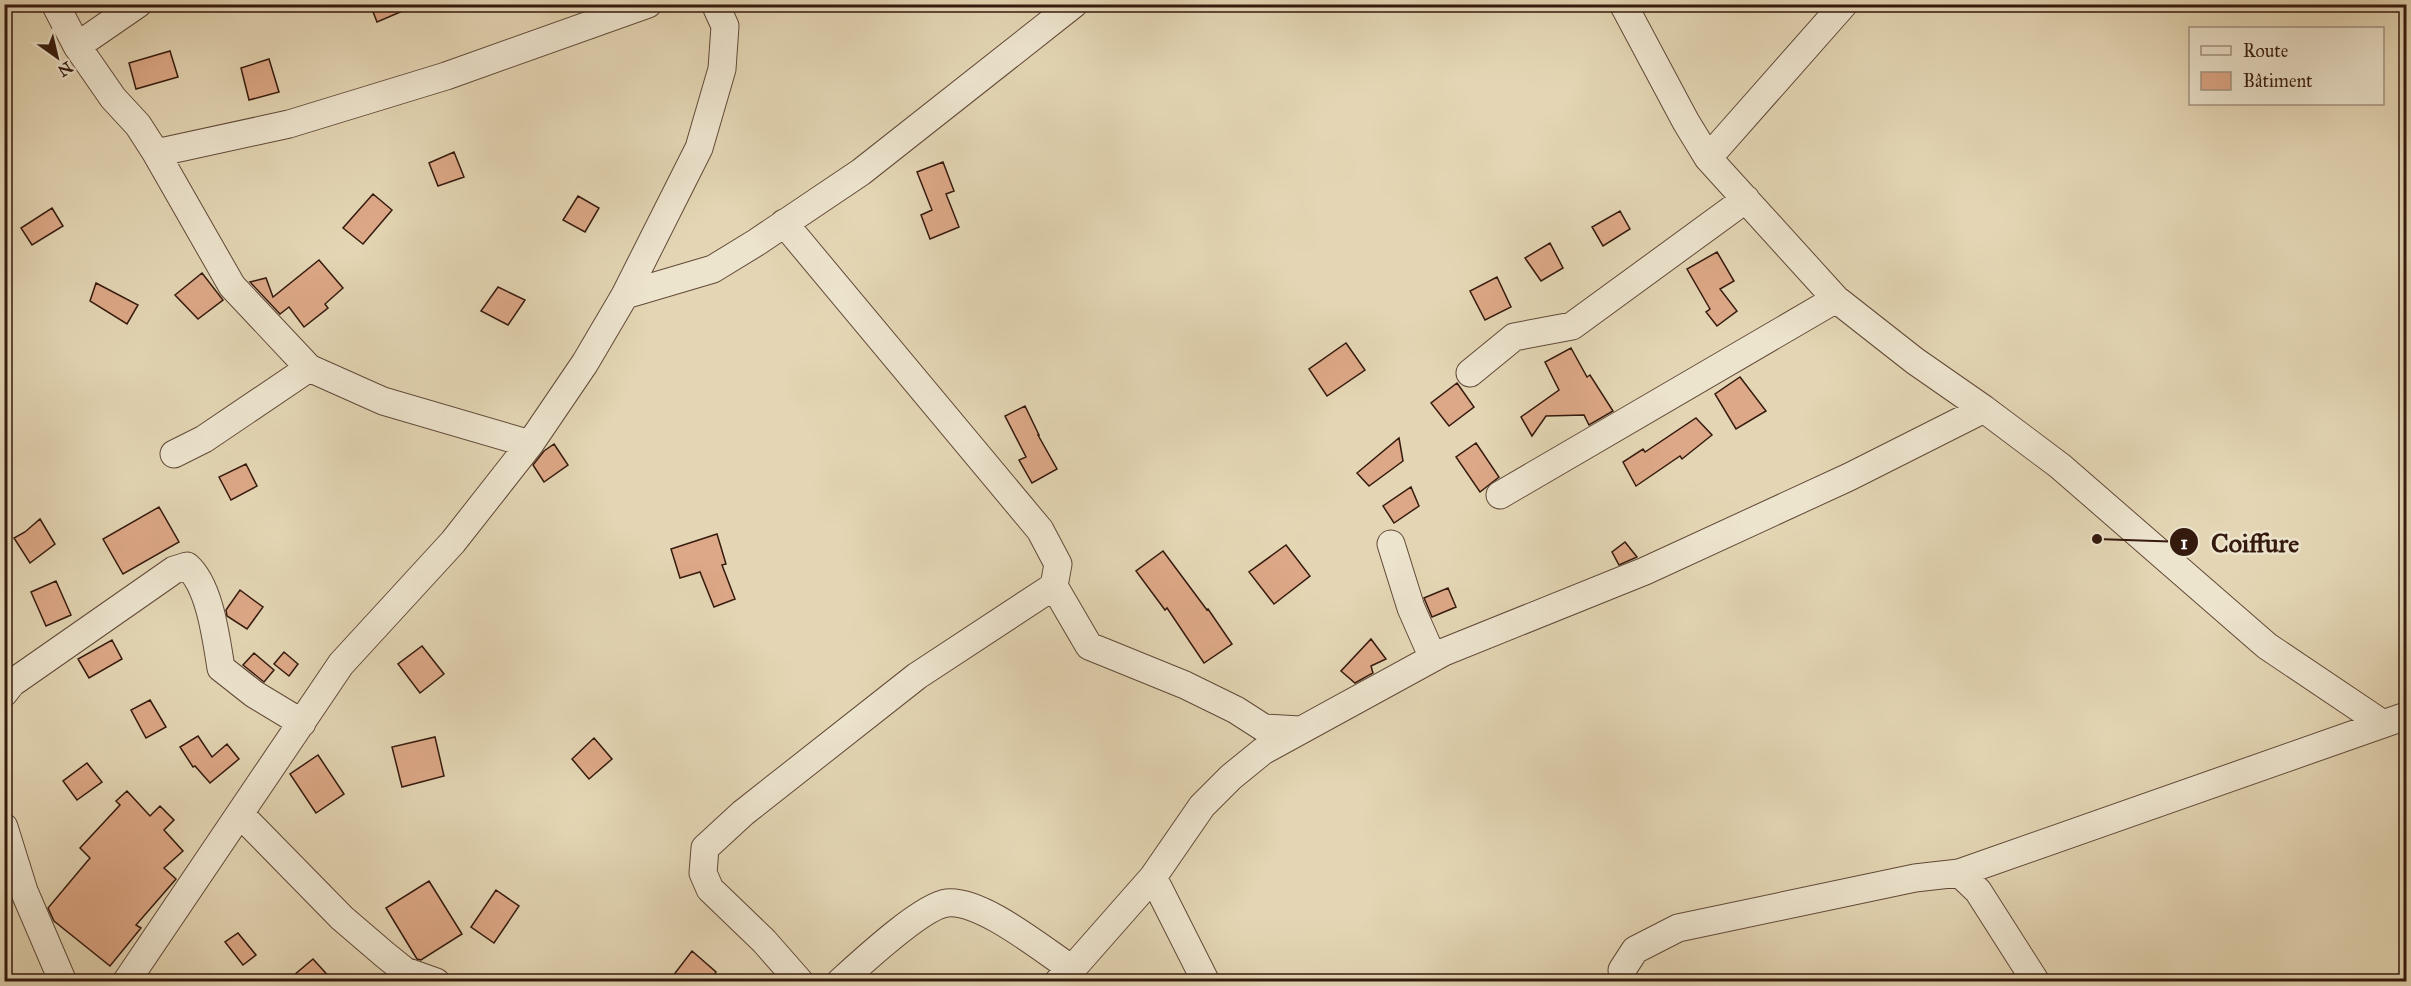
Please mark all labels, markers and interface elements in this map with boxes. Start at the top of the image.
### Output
north arrow [27,27,87,87]
legend [2189,27,2384,105]
text: Route [2243,40,2288,62]
text: N [54,57,76,81]
text: Bâtiment [2243,70,2313,92]
callout: Coiffure [2169,520,2311,564]
text: Coiffure [2211,527,2299,559]
text: 1 [2180,532,2188,554]

